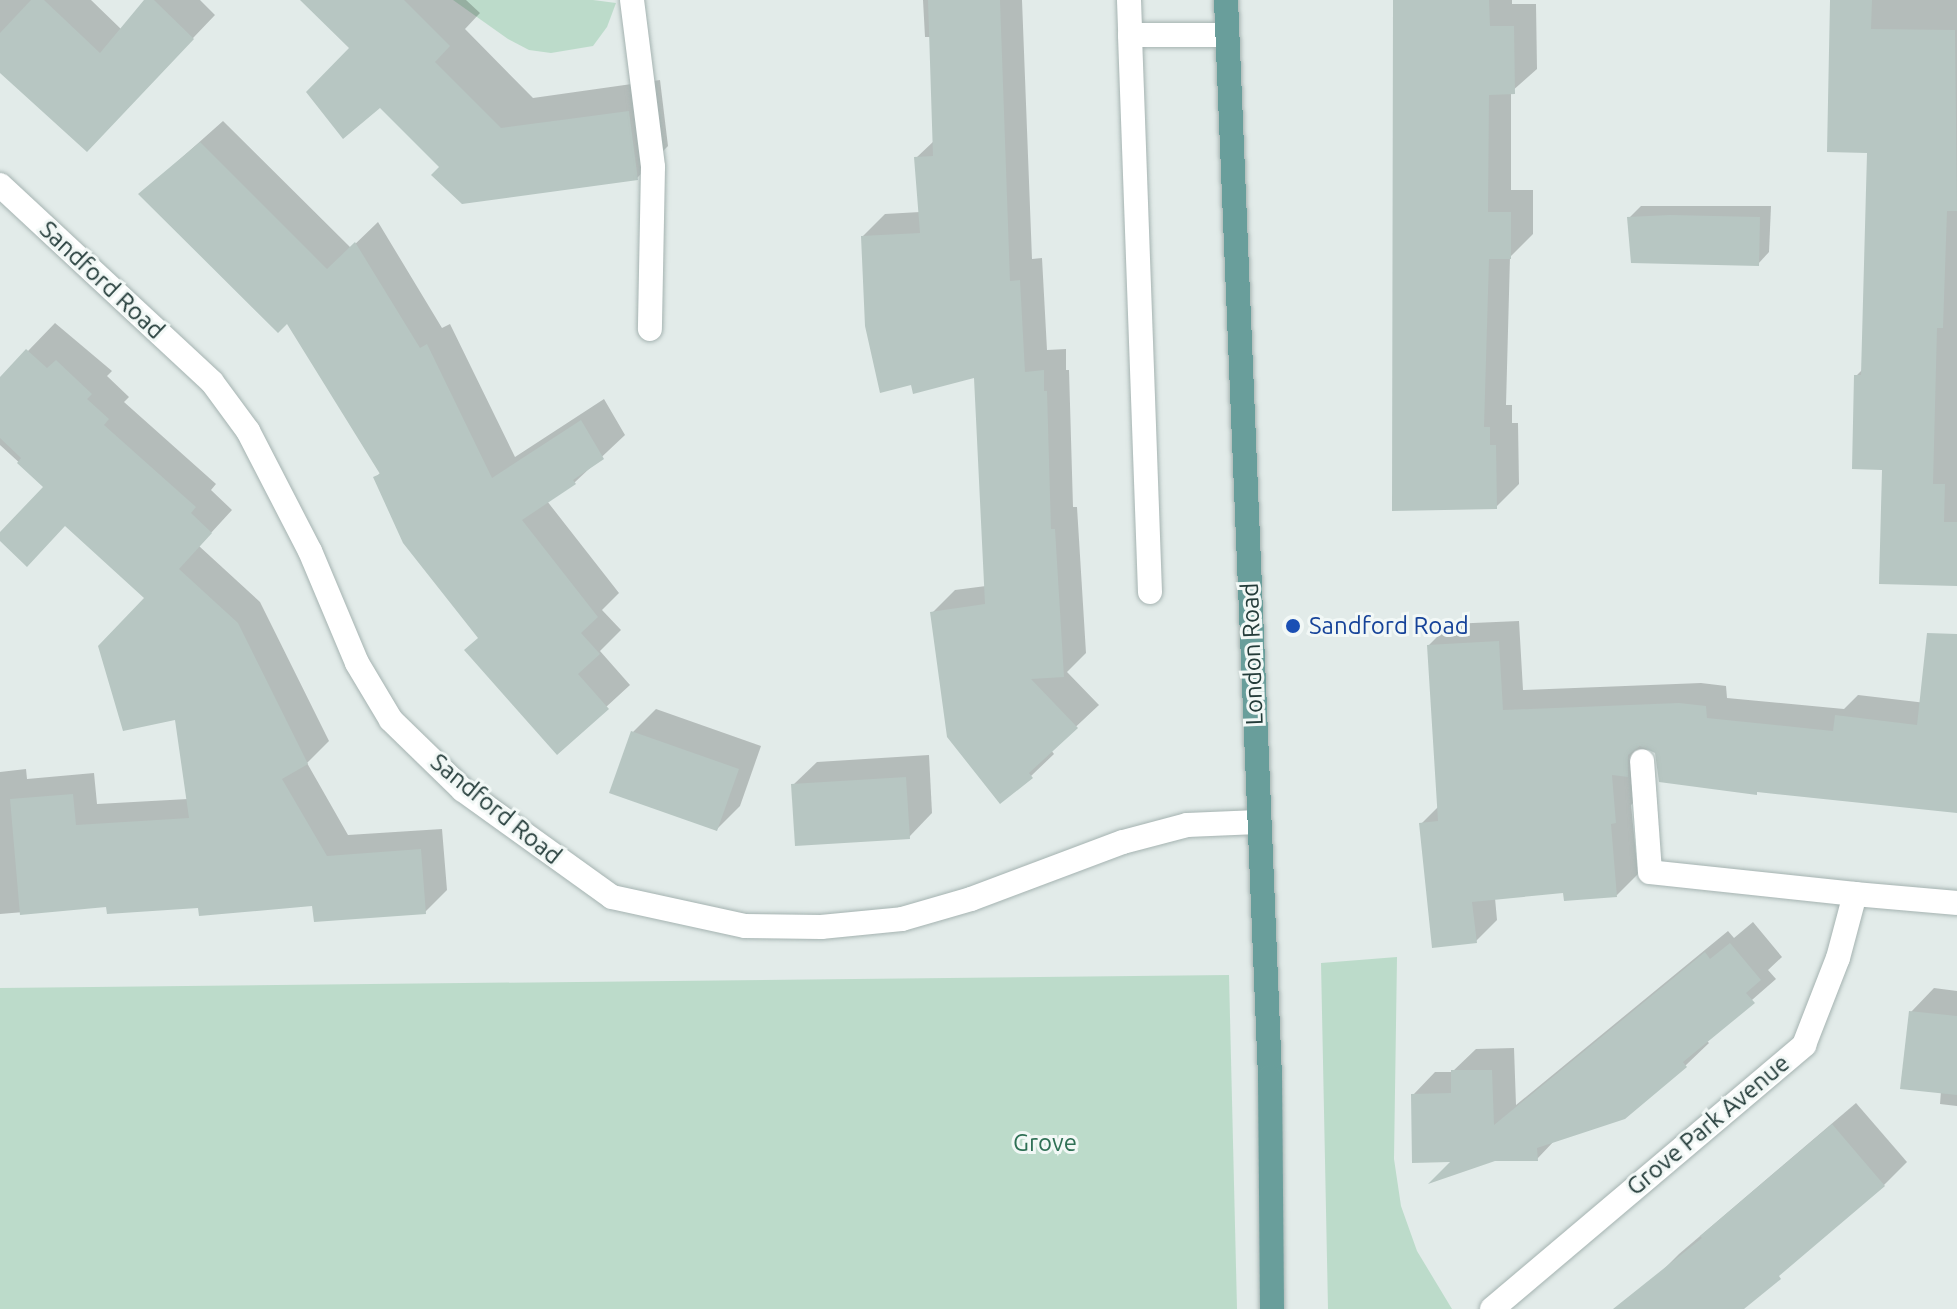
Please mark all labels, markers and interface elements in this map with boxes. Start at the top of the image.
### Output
street label: Sandford Road [34,215,170,345]
street label: London Road [1235,582,1269,726]
place label: Sandford Road [1309,612,1469,640]
marker: Sandford Road [1284,617,1302,635]
street label: Sandford Road [425,748,567,870]
street label: Grove Park Avenue [1621,1049,1795,1201]
park label: Grove [1013,1129,1077,1157]

